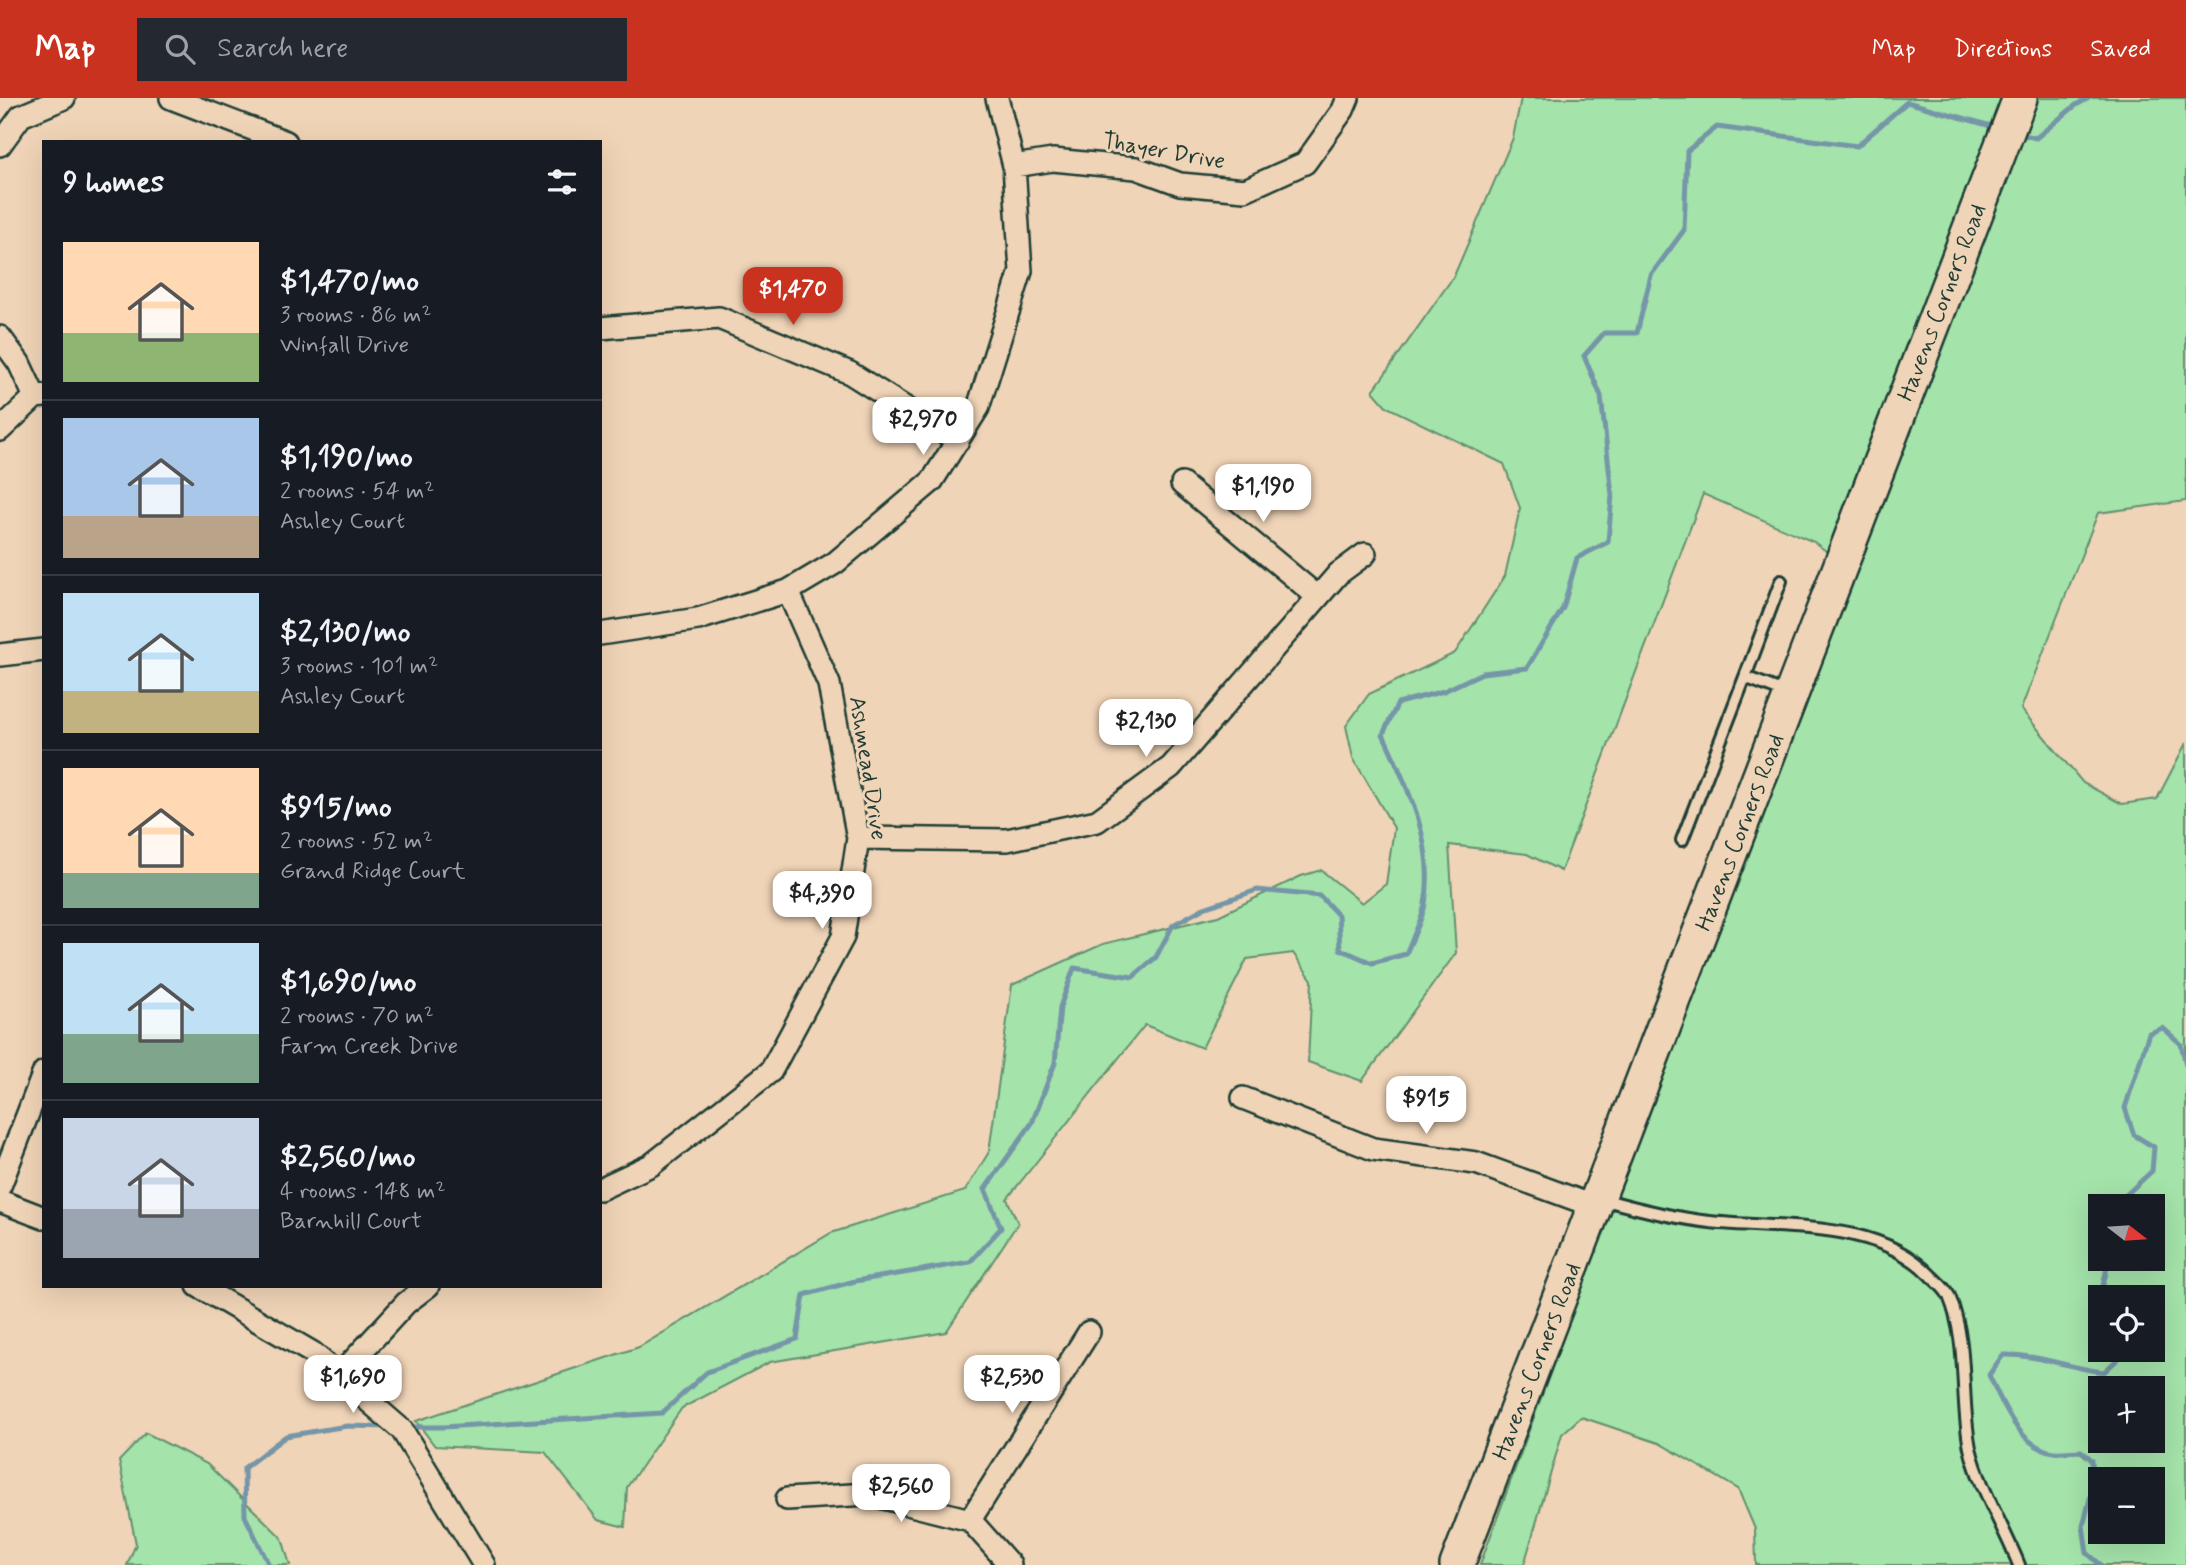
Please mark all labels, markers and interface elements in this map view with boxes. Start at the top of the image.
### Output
search box [137,18,627,81]
text: Map [35,27,95,71]
icon: search [161,30,199,68]
text: Search here [217,32,348,66]
text: Map [1872,34,1916,65]
text: Directions [1954,34,2052,65]
text: Saved [2090,34,2151,65]
street label: Thayer Drive [1100,126,1227,178]
text: 9 homes [63,163,164,202]
icon: filters [543,163,581,201]
street label: Havens Corners Road [1891,200,1994,406]
text: $1,470/mo [280,262,419,301]
pin: $1,470 [736,268,850,327]
icon: home [119,270,203,354]
text: $1,470 [759,275,827,305]
text: 3 rooms · 86 m² [280,301,431,331]
text: Winfall Drive [280,331,409,361]
pin: $2,970 [866,398,980,457]
text: $2,970 [888,405,958,435]
text: $1,190/mo [280,438,413,477]
icon: home [119,446,203,530]
pin: $1,190 [1206,464,1320,524]
text: $1,190 [1231,472,1295,502]
text: 2 rooms · 54 m² [280,477,434,507]
text: Ashley Court [280,507,405,537]
text: $2,130/mo [280,613,411,652]
icon: home [119,621,203,705]
text: 3 rooms · 101 m² [280,652,438,682]
text: Ashley Court [280,682,405,712]
street label: Ashmead Drive [841,694,893,842]
pin: $2,130 [1089,700,1203,759]
text: $2,130 [1115,707,1177,737]
street label: Havens Corners Road [1689,730,1792,936]
text: $915/mo [280,788,392,827]
icon: home [119,796,203,880]
text: 2 rooms · 52 m² [280,827,433,857]
text: Grand Ridge Court [280,857,466,887]
pin: $4,390 [765,872,879,931]
text: $4,390 [789,879,855,909]
text: $1,690/mo [280,963,416,1002]
icon: home [119,971,203,1055]
text: 2 rooms · 70 m² [280,1002,434,1032]
text: Farm Creek Drive [280,1032,458,1062]
pin: $915 [1385,1076,1467,1136]
text: $915 [1402,1084,1450,1114]
text: $2,560/mo [280,1138,416,1177]
icon: home [119,1146,203,1230]
text: 4 rooms · 148 m² [280,1177,445,1207]
north arrow [2088,1194,2165,1270]
map controls [2088,1194,2165,1544]
text: Barnhill Court [280,1207,422,1237]
street label: Havens Corners Road [1486,1259,1589,1465]
button: locate [2088,1285,2165,1362]
pin: $1,690 [296,1356,410,1415]
pin: $2,530 [955,1356,1069,1415]
text: $1,690 [320,1363,386,1393]
text: $2,530 [980,1363,1044,1393]
button: + [2088,1376,2165,1453]
pin: $2,560 [844,1464,958,1524]
button: − [2088,1467,2165,1544]
text: $2,560 [868,1472,934,1502]

